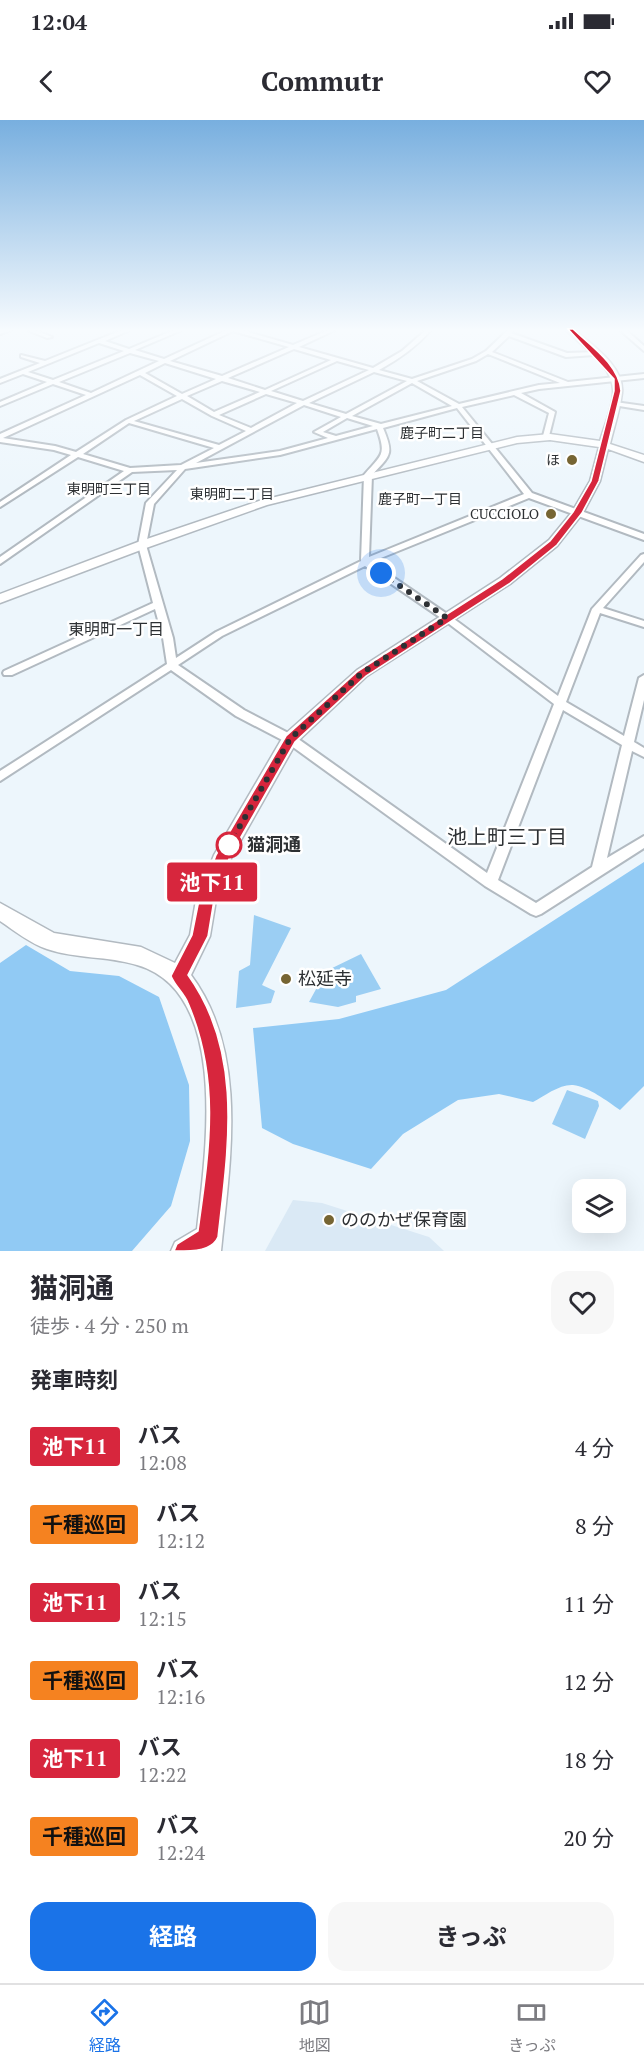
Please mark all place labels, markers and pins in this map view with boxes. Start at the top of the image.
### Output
place label: ほ [546,450,560,469]
marker: ほ [565,453,579,467]
place label: CUCCIOLO [470,504,539,523]
marker: CUCCIOLO [544,507,558,521]
marker: 猫洞通 [216,832,242,858]
place label: 猫洞通 [247,832,301,856]
place label: 松延寺 [298,966,352,990]
marker: 松延寺 [279,972,293,986]
place label: ののかぜ保育園 [341,1207,467,1231]
marker: ののかぜ保育園 [322,1213,336,1227]

